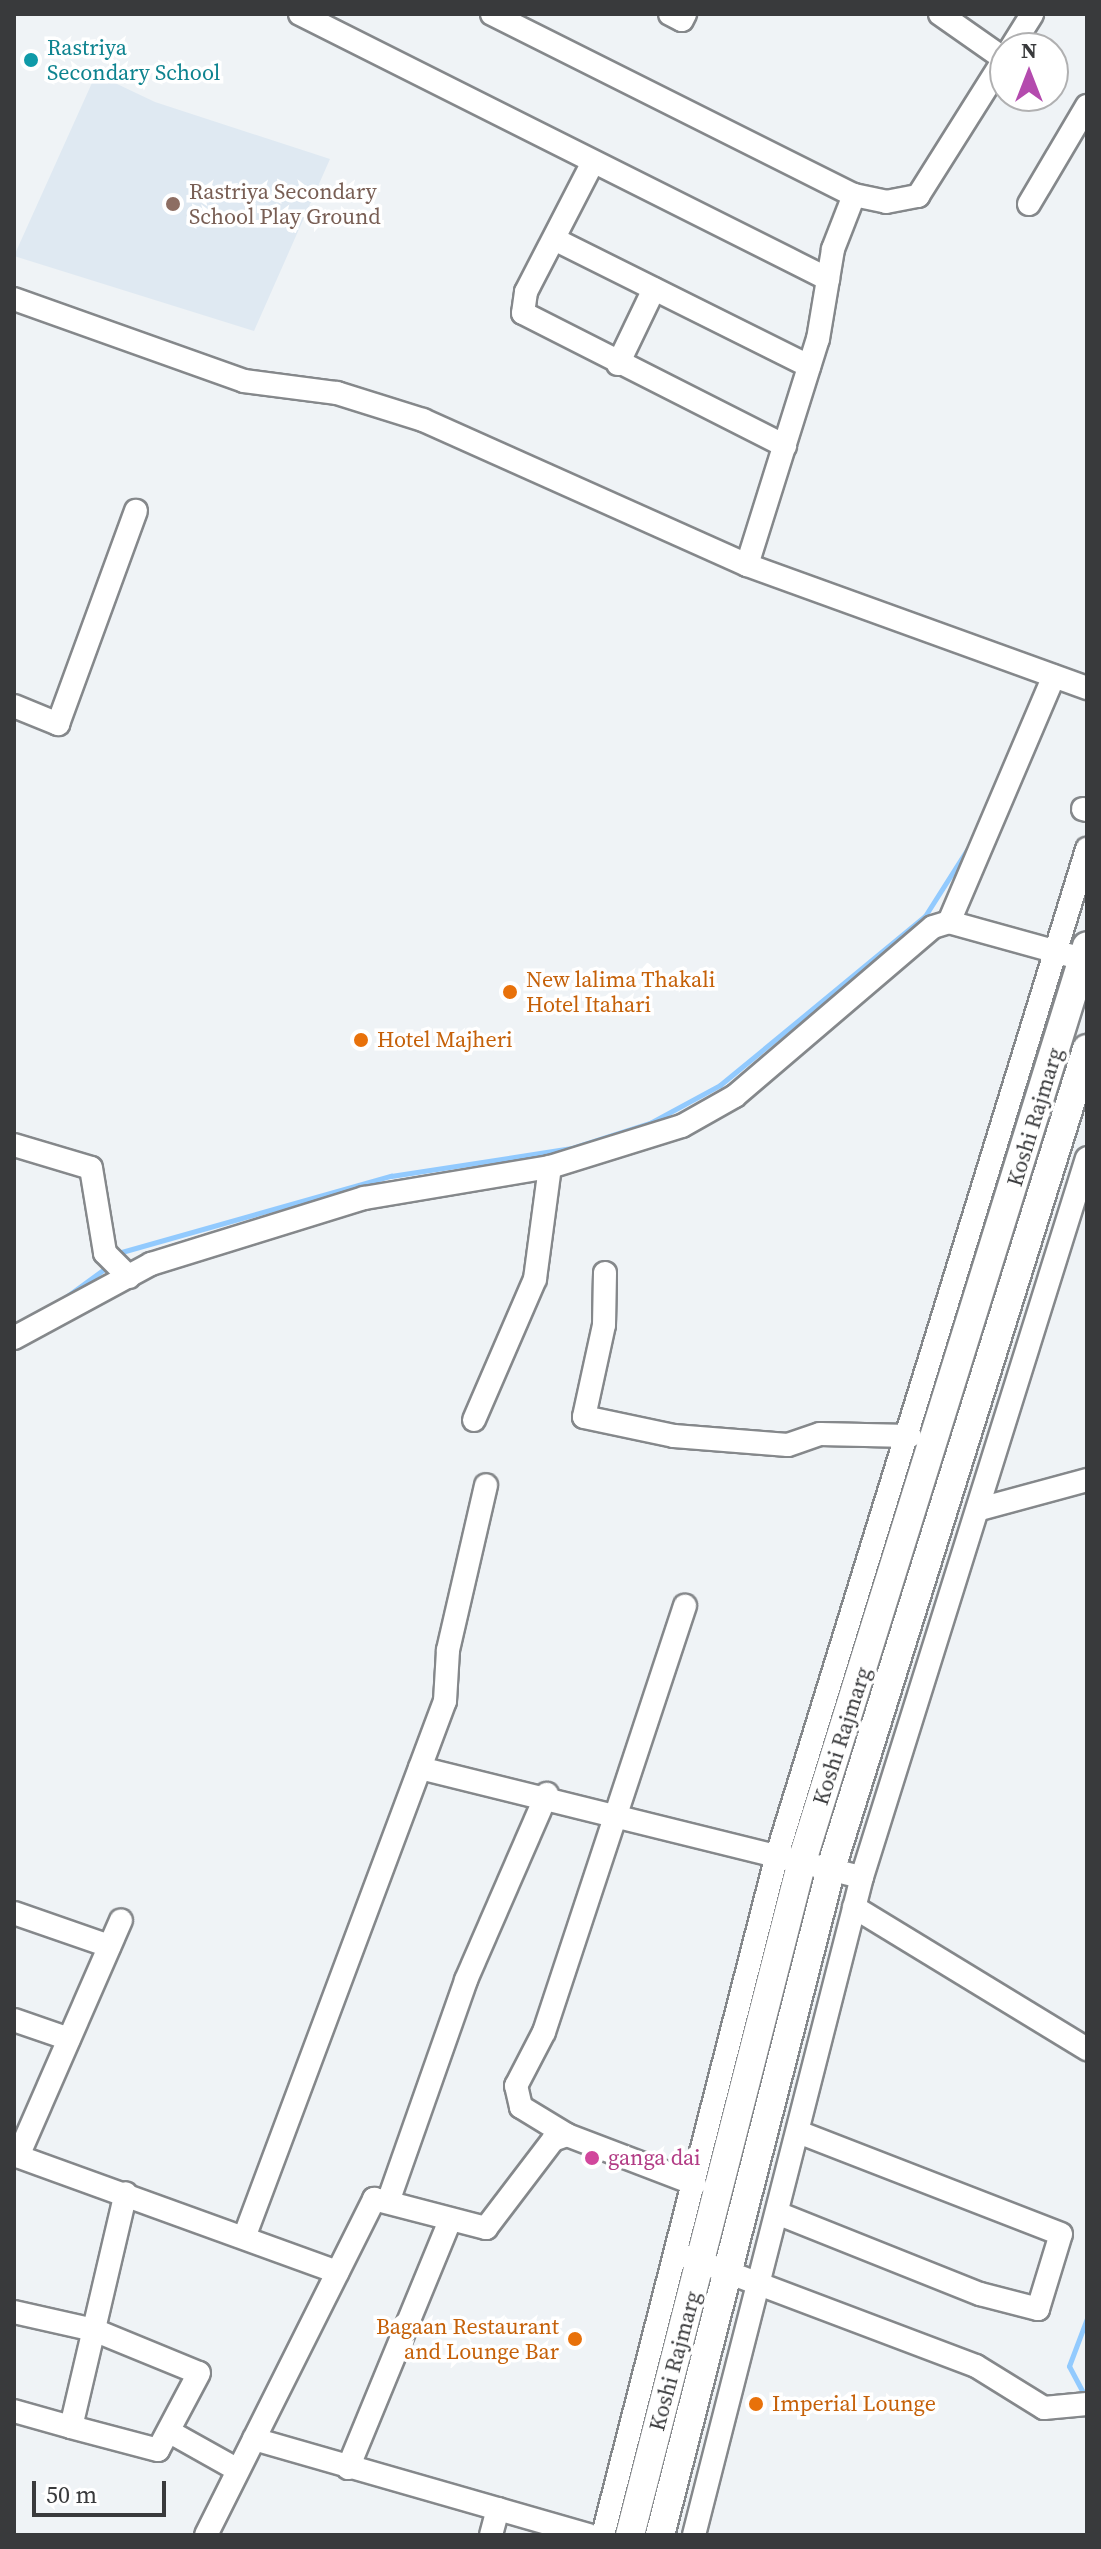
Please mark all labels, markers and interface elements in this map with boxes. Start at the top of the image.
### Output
north arrow [989,32,1069,112]
place label: Rastriya Secondary School [47,34,220,86]
text: N [1021,35,1037,65]
marker: Rastriya Secondary School [22,51,40,69]
place label: Rastriya Secondary School Play Ground [189,178,381,230]
marker: Rastriya Secondary School Play Ground [164,195,182,213]
place label: New lalima Thakali Hotel Itahari [526,966,716,1018]
marker: New lalima Thakali Hotel Itahari [501,983,519,1001]
place label: Hotel Majheri [377,1027,513,1053]
marker: Hotel Majheri [352,1031,370,1049]
street label: Koshi Rajmarg [1001,1045,1069,1189]
street label: Koshi Rajmarg [807,1664,877,1808]
place label: ganga dai [608,2145,701,2171]
marker: ganga dai [583,2149,601,2167]
street label: Koshi Rajmarg [644,2288,706,2434]
place label: Bagaan Restaurant and Lounge Bar [376,2313,559,2364]
marker: Bagaan Restaurant and Lounge Bar [566,2330,584,2348]
place label: Imperial Lounge [772,2391,936,2417]
marker: Imperial Lounge [747,2395,765,2413]
scale bar [36,2465,170,2515]
text: 50 m [46,2478,97,2511]

